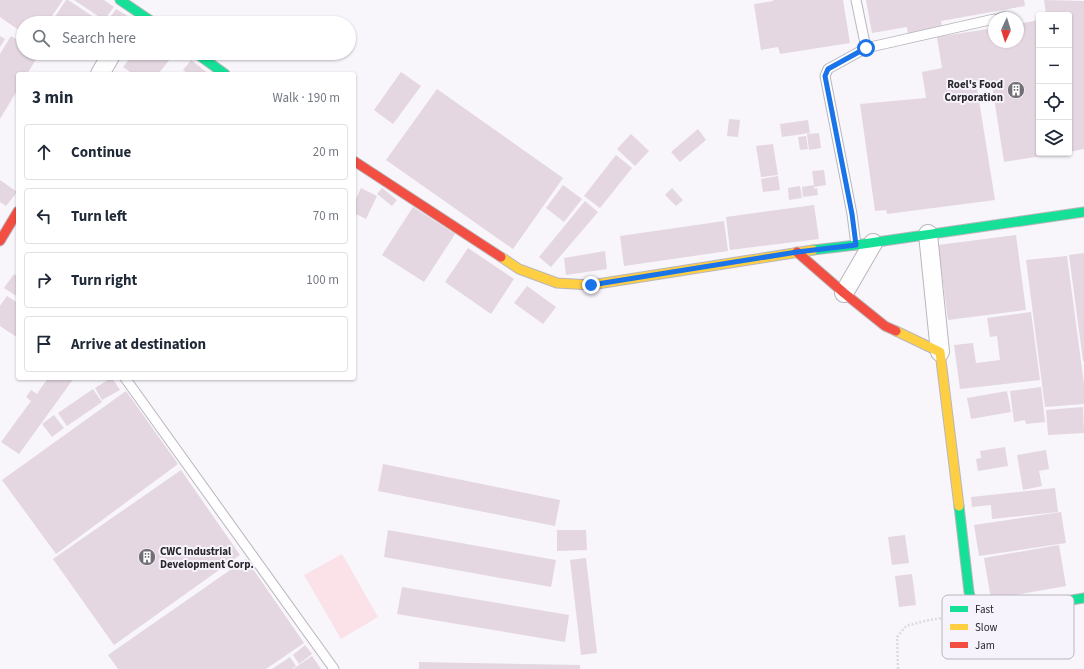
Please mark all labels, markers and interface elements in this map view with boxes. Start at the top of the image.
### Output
north arrow [988,12,1024,48]
map controls [1036,12,1072,156]
button: + [1036,12,1072,48]
search box [16,16,356,60]
icon: search [30,27,52,49]
text: Search here [62,28,136,49]
route start [857,39,875,57]
button: − [1036,48,1072,84]
place label: Roel's Food Corporation [944,77,1003,105]
building icon: Roel's Food Corporation [1006,80,1026,100]
button: locate [1036,84,1072,120]
text: 3 min [32,86,73,110]
text: Walk · 190 m [272,89,340,107]
button: layers [1036,120,1072,156]
icon: ahead [33,141,55,163]
text: Continue [71,142,131,163]
text: 20 m [313,143,339,161]
icon: left [33,205,55,227]
text: Turn left [71,206,127,227]
text: 70 m [313,207,339,225]
icon: right [33,269,55,291]
text: Turn right [71,270,137,291]
text: 100 m [306,271,339,289]
route end [582,276,600,294]
icon: arrive [33,333,55,355]
text: Arrive at destination [71,334,206,355]
place label: CWC Industrial Development Corp. [160,544,254,572]
building icon: CWC Industrial Development Corp. [137,547,157,567]
legend [942,595,1074,659]
text: Fast [975,602,994,617]
text: Slow [975,620,998,635]
text: Jam [975,638,995,653]

